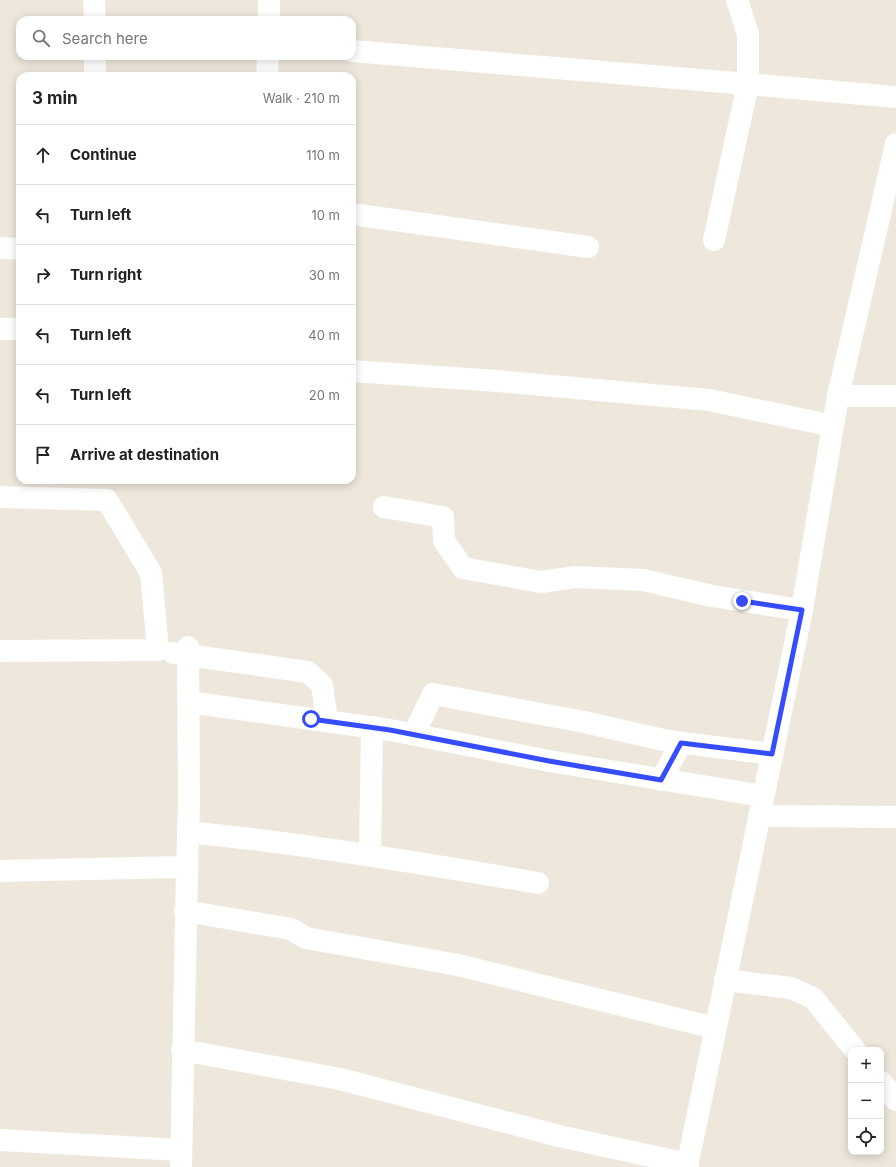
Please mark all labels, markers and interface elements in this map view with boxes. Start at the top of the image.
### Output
search box [16,16,356,60]
icon: search [30,27,52,49]
text: Search here [62,29,148,48]
text: 3 min [32,88,78,108]
text: Walk · 210 m [263,90,340,106]
icon: ahead [32,144,54,166]
text: Continue [70,145,137,164]
text: 110 m [306,147,340,163]
icon: left [32,204,54,226]
text: Turn left [70,205,131,224]
text: 10 m [311,207,340,223]
icon: right [32,264,54,286]
text: Turn right [70,265,142,284]
text: 30 m [309,267,340,283]
icon: left [32,324,54,346]
text: Turn left [70,325,131,344]
text: 40 m [308,327,340,343]
icon: left [32,384,54,406]
text: Turn left [70,385,131,404]
text: 20 m [309,387,340,403]
icon: arrive [32,444,54,466]
text: Arrive at destination [70,445,219,464]
route end [733,592,751,610]
route start [302,710,320,728]
map controls [848,1047,884,1155]
button: + [848,1047,884,1083]
button: − [848,1083,884,1119]
button: locate [848,1119,884,1155]

